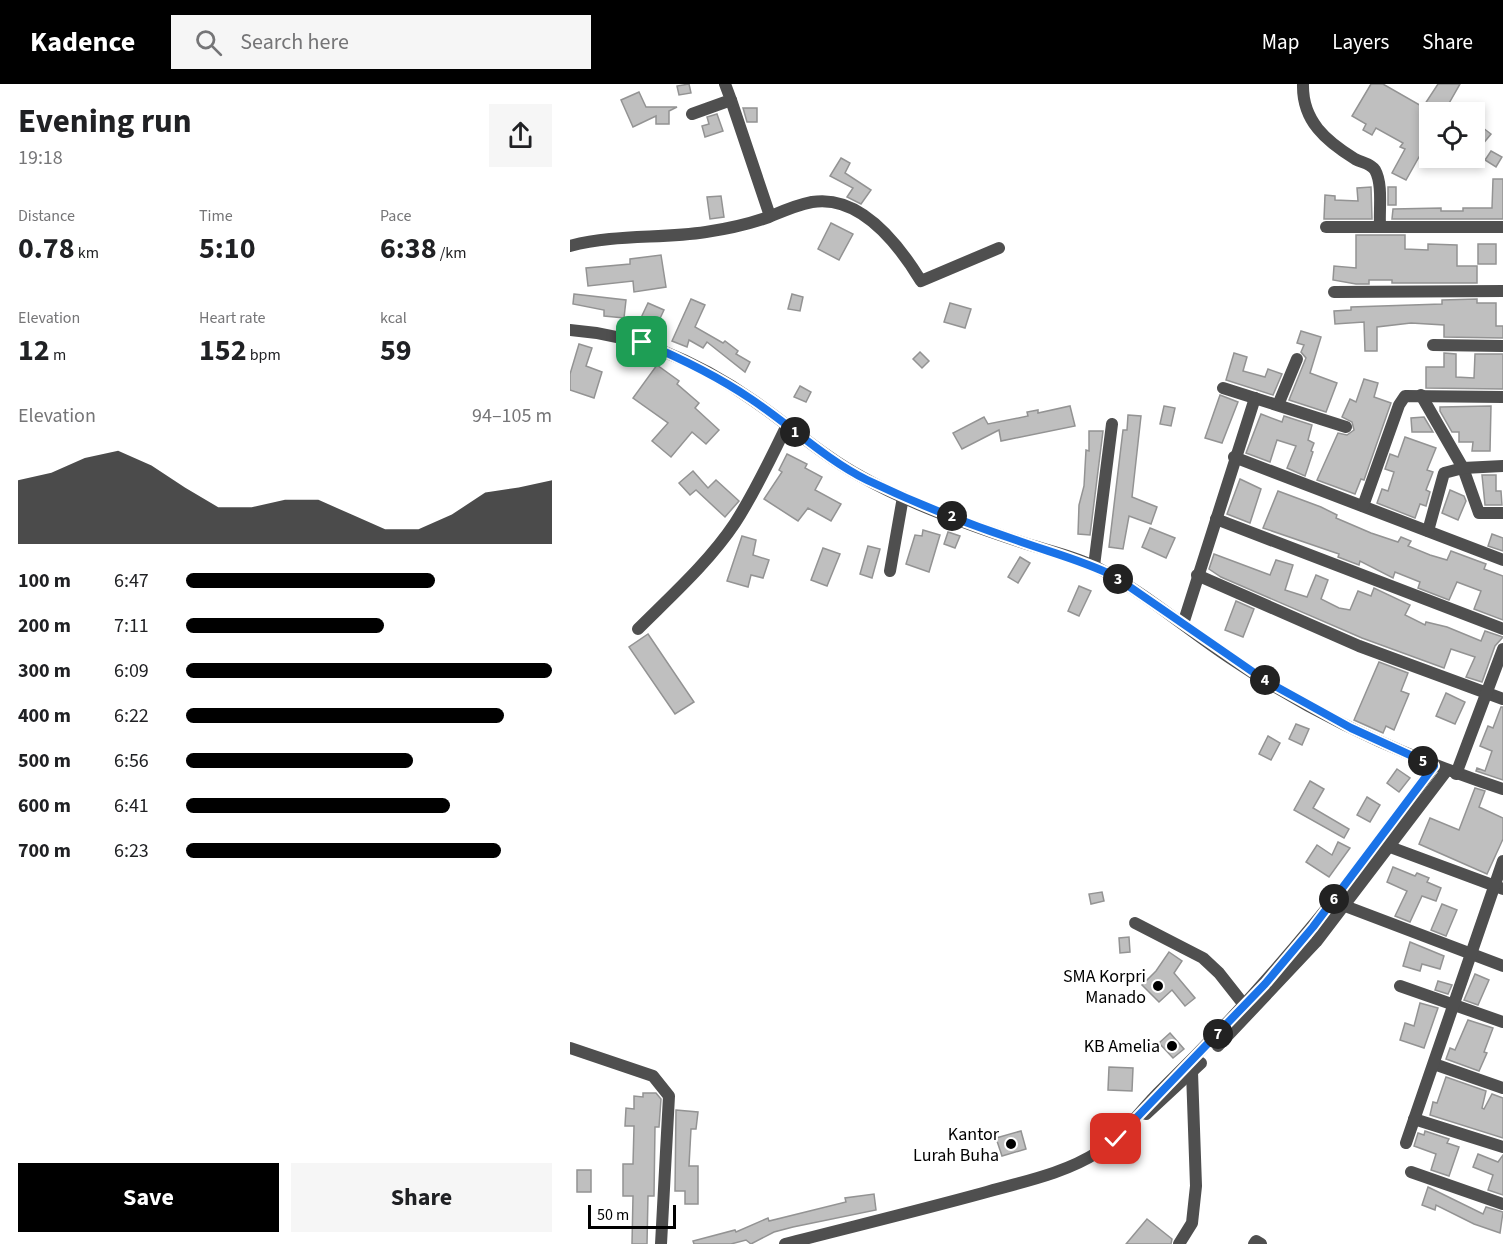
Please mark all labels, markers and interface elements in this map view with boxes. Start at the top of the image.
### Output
search box [171,15,591,69]
text: Kadence [30,22,135,62]
icon: search [192,26,225,59]
text: Search here [240,26,349,58]
text: Map [1262,27,1299,57]
text: Layers [1332,27,1389,57]
text: Share [1422,27,1473,57]
text: Evening run [18,98,192,145]
map controls [1419,102,1485,168]
button: locate [1419,102,1485,168]
button: share [489,104,552,167]
text: 19:18 [18,144,63,172]
text: Distance [18,205,75,227]
text: Time [199,205,233,227]
text: Pace [380,205,411,227]
text: 0.78 [18,227,75,270]
text: 5:10 [199,227,256,270]
text: 6:38 [380,227,437,270]
text: km [75,242,99,264]
text: /km [437,242,467,264]
text: Elevation [18,307,80,329]
text: Heart rate [199,307,266,329]
text: kcal [380,307,407,329]
pin [616,316,667,367]
icon: arrive [625,325,658,358]
text: 12 [18,329,50,372]
text: 152 [199,329,247,372]
text: 59 [380,329,412,372]
text: m [50,344,66,366]
text: bpm [247,344,281,366]
text: Elevation [18,402,96,430]
text: 94–105 m [472,402,552,430]
pin: 1 [780,417,810,447]
text: 1 [791,421,799,443]
pin: 2 [937,501,967,531]
text: 2 [948,505,956,527]
pin: 3 [1103,564,1133,594]
text: 100 m [18,567,71,595]
text: 6:47 [114,567,149,595]
text: 3 [1114,568,1122,590]
text: 200 m [18,612,71,640]
text: 7:11 [114,612,149,640]
text: 300 m [18,657,71,685]
text: 6:09 [114,657,149,685]
pin: 4 [1250,665,1280,695]
text: 4 [1261,669,1269,691]
text: 400 m [18,702,71,730]
text: 6:22 [114,702,149,730]
pin: 5 [1408,746,1438,776]
text: 500 m [18,747,71,775]
text: 6:56 [114,747,149,775]
text: 5 [1419,750,1427,772]
text: 600 m [18,792,71,820]
text: 6:41 [114,792,149,820]
text: 700 m [18,837,71,865]
text: 6:23 [114,837,149,865]
pin: 6 [1319,884,1349,914]
text: 6 [1330,888,1338,910]
place label: SMA Korpri Manado [1063,964,1146,1010]
marker: SMA Korpri Manado [1151,979,1165,993]
pin: 7 [1203,1019,1233,1049]
text: 7 [1214,1023,1222,1045]
place label: KB Amelia [1084,1034,1160,1059]
marker: KB Amelia [1165,1039,1179,1053]
pin [1090,1113,1141,1164]
place label: Kantor Lurah Buha [913,1122,1000,1168]
icon: check [1099,1122,1132,1155]
marker: Kantor Lurah Buha [1004,1137,1018,1151]
button: Save [18,1163,279,1232]
button: Share [291,1163,552,1232]
scale bar [588,1202,676,1230]
text: 50 m [597,1204,629,1226]

